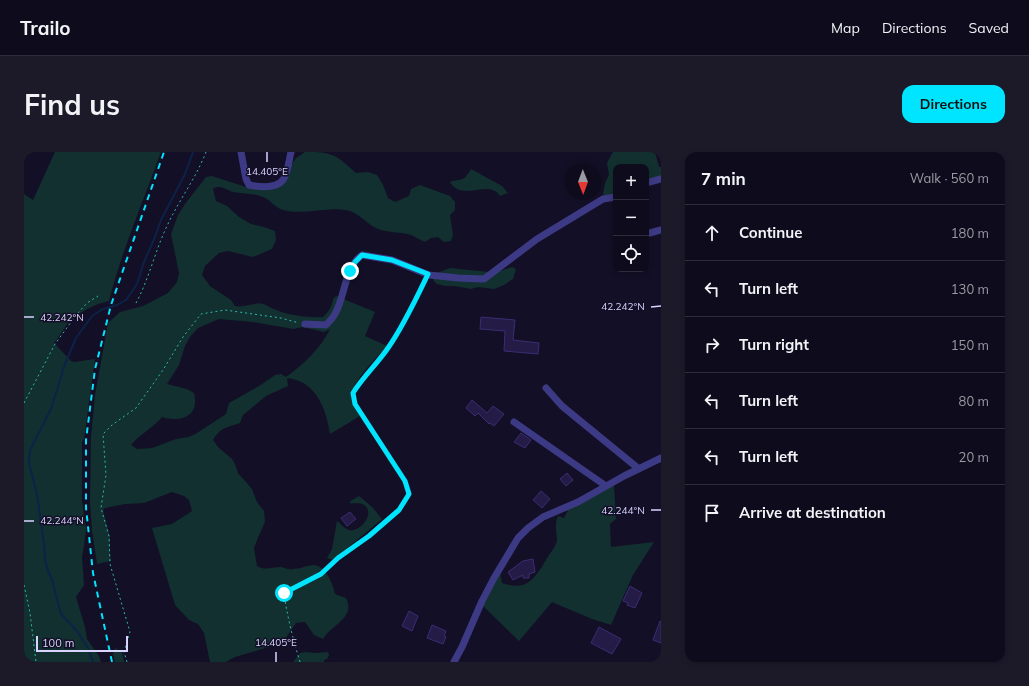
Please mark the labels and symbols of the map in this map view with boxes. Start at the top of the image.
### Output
north arrow [565,164,601,200]
text: 14.405°E [246,165,288,178]
route end [341,262,359,280]
text: 42.242°N [601,300,645,313]
text: 42.242°N [40,311,84,324]
text: 42.244°N [601,504,645,517]
text: 42.244°N [40,514,84,527]
route start [275,584,293,602]
scale bar [36,634,128,653]
text: 14.405°E [255,636,297,649]

